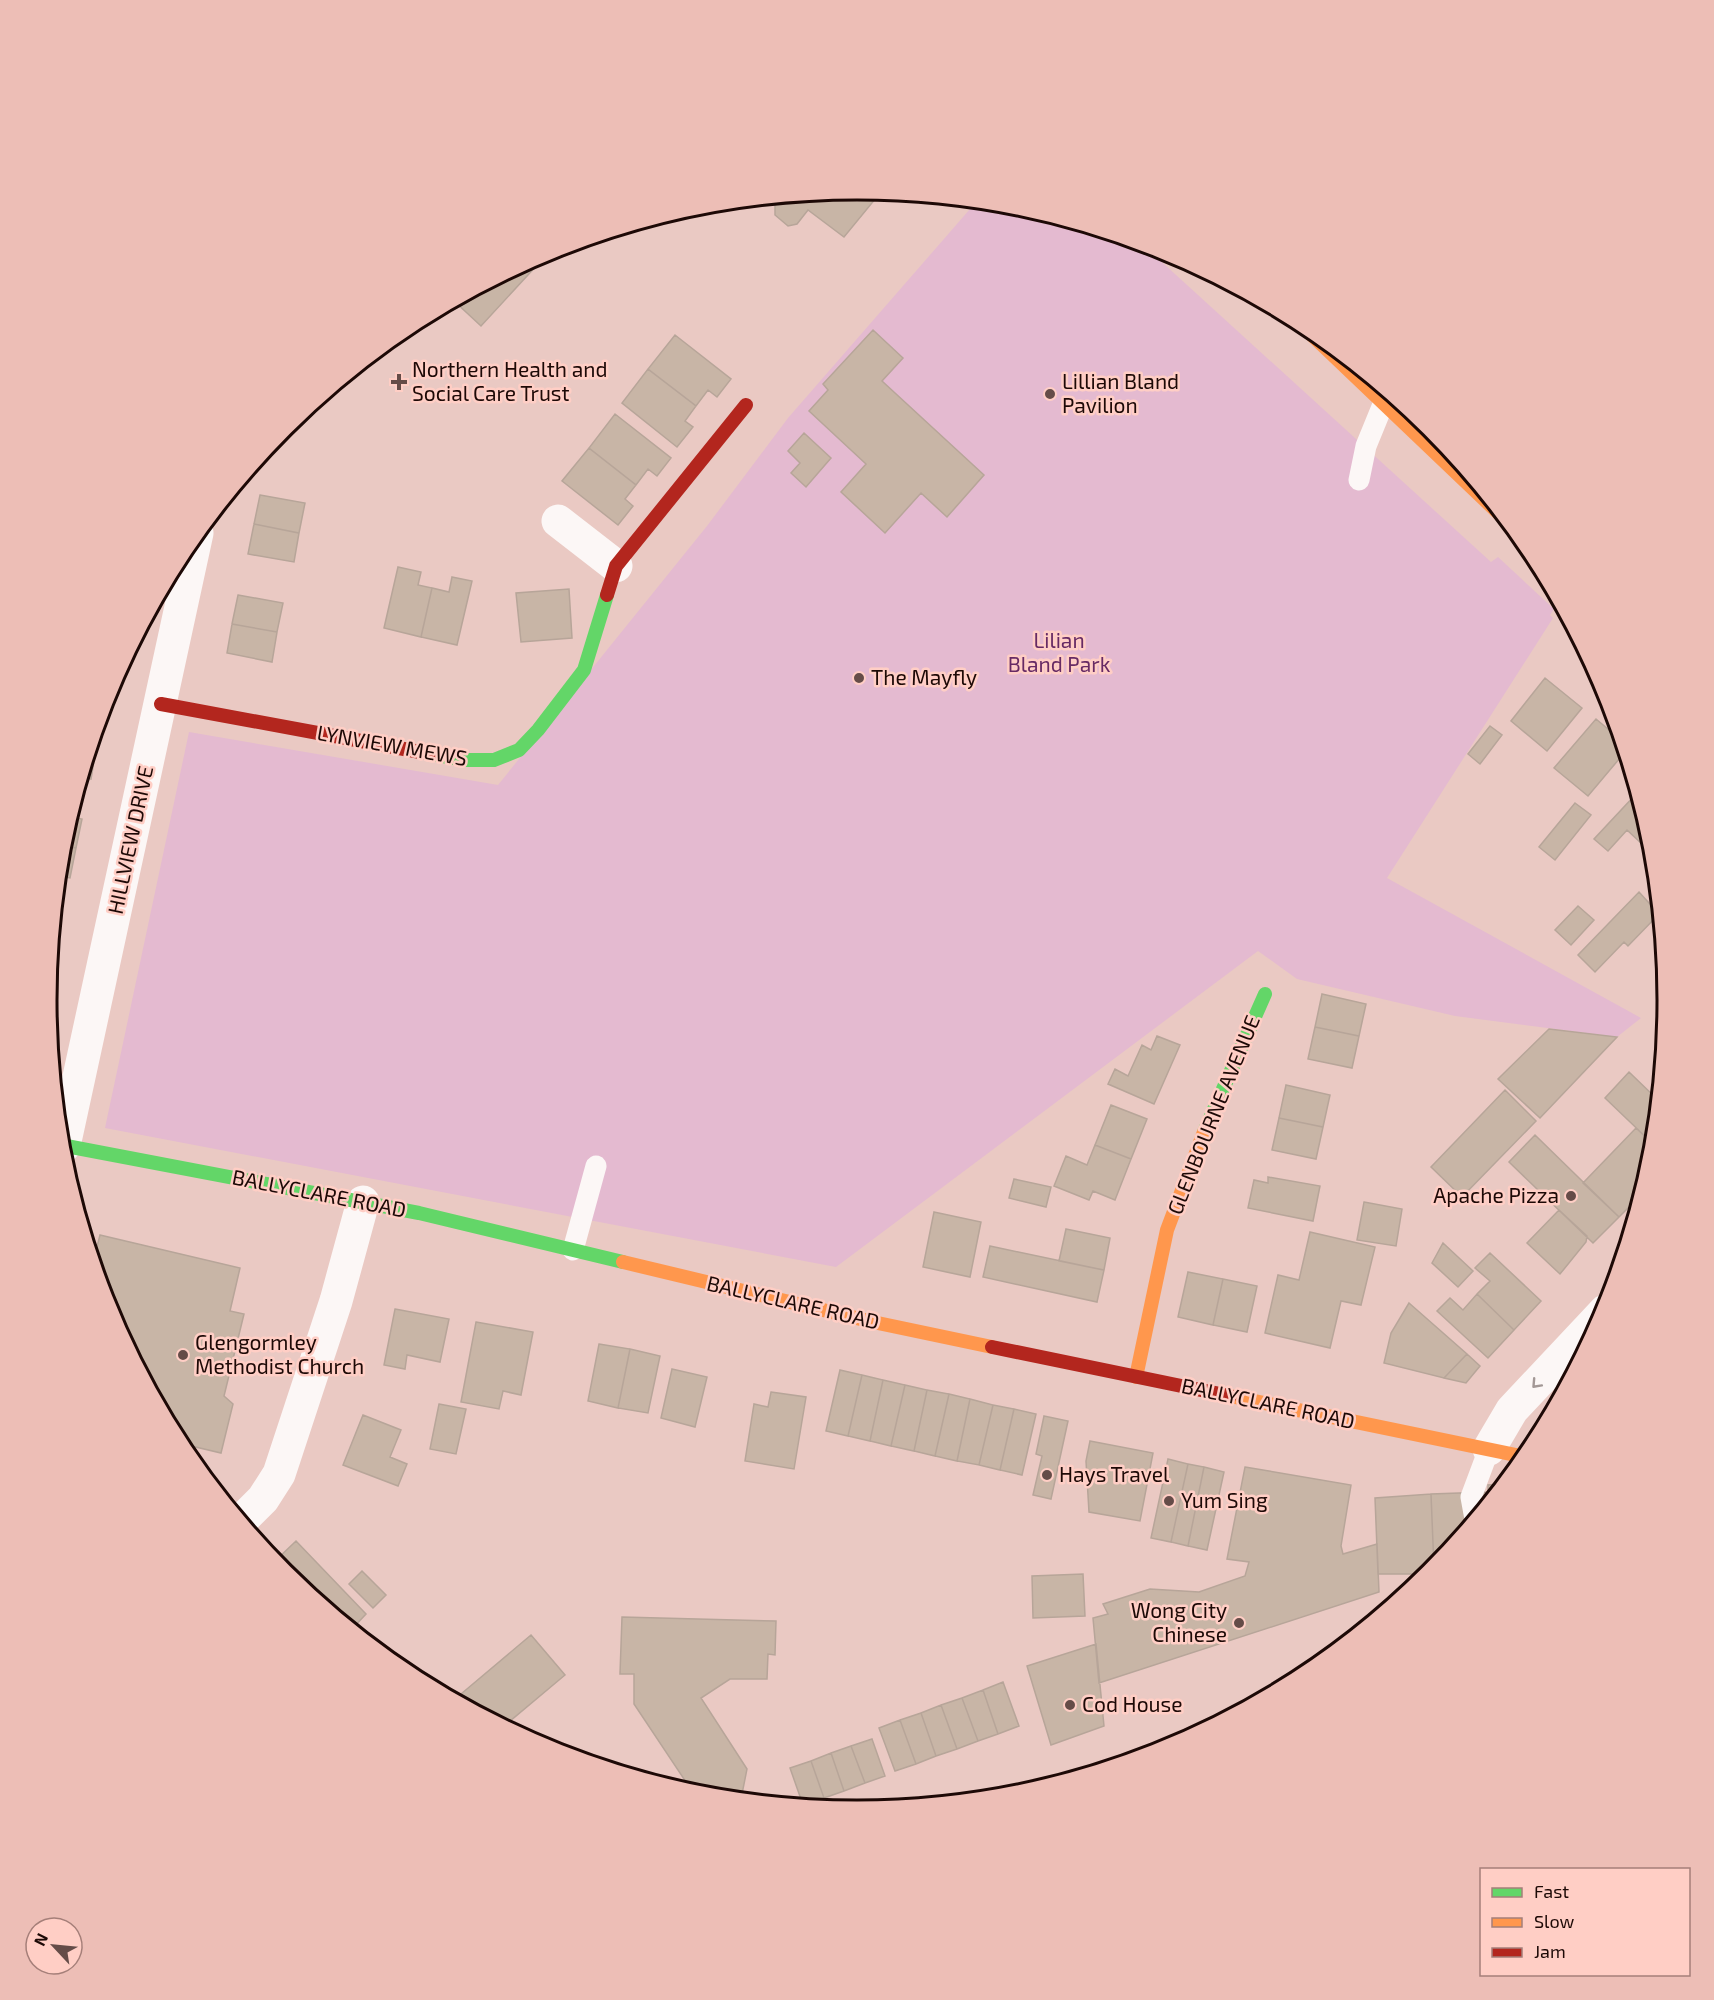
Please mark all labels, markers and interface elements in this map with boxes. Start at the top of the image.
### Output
place label: Northern Health and Social Care Trust [412,356,608,405]
place label: Lillian Bland Pavilion [1062,368,1179,417]
marker: Northern Health and Social Care Trust [390,373,408,391]
marker: Lillian Bland Pavilion [1043,387,1057,401]
park label: Lilian Bland Park [1008,627,1111,676]
place label: The Mayfly [871,664,977,689]
marker: The Mayfly [852,671,866,685]
street label: LYNVIEW MEWS [315,719,469,770]
street label: HILLVIEW DRIVE [102,763,157,916]
street label: GLENBOURNE AVENUE [1161,1011,1264,1218]
street label: BALLYCLARE ROAD [230,1163,408,1222]
place label: Apache Pizza [1433,1182,1559,1207]
marker: Apache Pizza [1564,1189,1578,1203]
street label: BALLYCLARE ROAD [705,1270,882,1334]
place label: Glengormley Methodist Church [195,1329,364,1378]
marker: Glengormley Methodist Church [176,1348,190,1362]
street label: BALLYCLARE ROAD [1179,1372,1357,1433]
one-way arrow [1533,1377,1544,1388]
place label: Hays Travel [1059,1461,1170,1486]
marker: Hays Travel [1040,1468,1054,1482]
place label: Yum Sing [1181,1487,1268,1512]
marker: Yum Sing [1162,1494,1176,1508]
place label: Wong City Chinese [1131,1597,1227,1646]
marker: Wong City Chinese [1232,1616,1246,1630]
place label: Cod House [1082,1691,1183,1716]
marker: Cod House [1063,1698,1077,1712]
legend [1480,1868,1690,1976]
text: Fast [1534,1880,1569,1902]
text: Slow [1534,1910,1575,1932]
north arrow [24,1916,84,1976]
text: N [29,1930,51,1949]
text: Jam [1534,1940,1566,1962]

